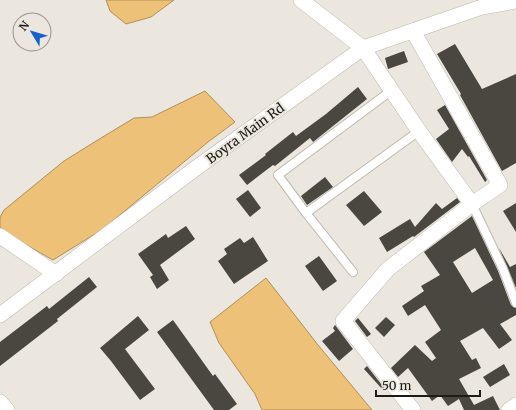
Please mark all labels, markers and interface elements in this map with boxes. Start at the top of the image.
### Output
north arrow [12,12,52,52]
text: N [16,18,32,34]
street label: Boyra Main Rd [203,99,288,167]
scale bar [376,372,480,398]
text: 50 m [382,378,411,393]

